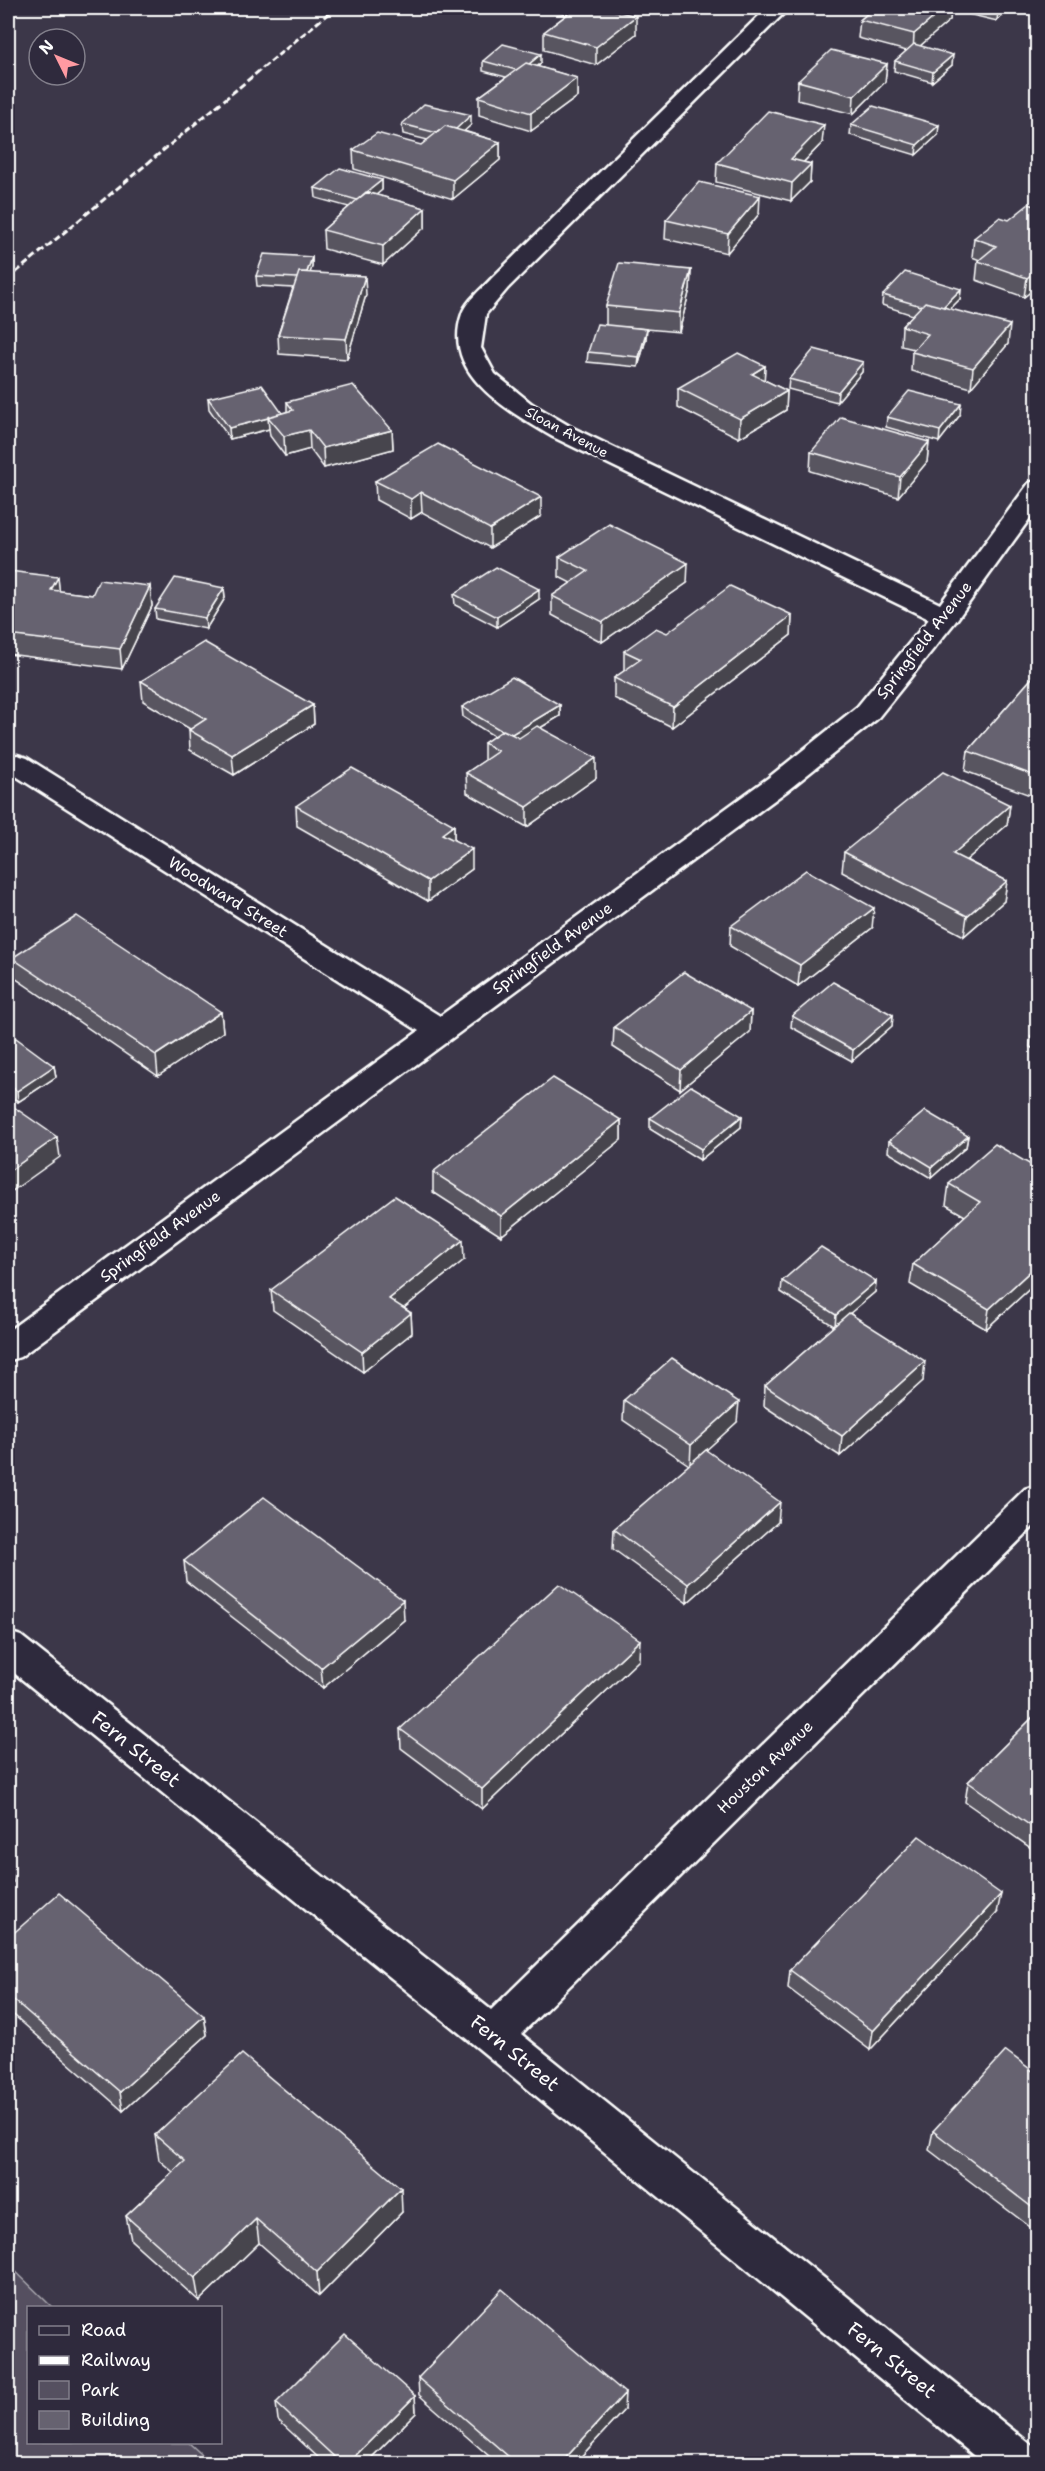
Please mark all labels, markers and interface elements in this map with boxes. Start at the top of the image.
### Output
north arrow [27,27,87,87]
text: N [34,35,58,59]
street label: Sloan Avenue [522,403,612,461]
street label: Springfield Avenue [871,577,977,703]
street label: Woodward Street [164,852,292,942]
street label: Springfield Avenue [488,897,616,999]
street label: Springfield Avenue [96,1185,224,1287]
street label: Fern Street [86,1705,186,1793]
street label: Houston Avenue [712,1716,818,1818]
street label: Fern Street [465,2009,565,2097]
legend [27,2306,222,2444]
street label: Fern Street [842,2316,942,2404]
text: Road [81,2318,126,2342]
text: Railway [81,2348,151,2372]
text: Park [81,2378,120,2402]
text: Building [81,2408,150,2432]

